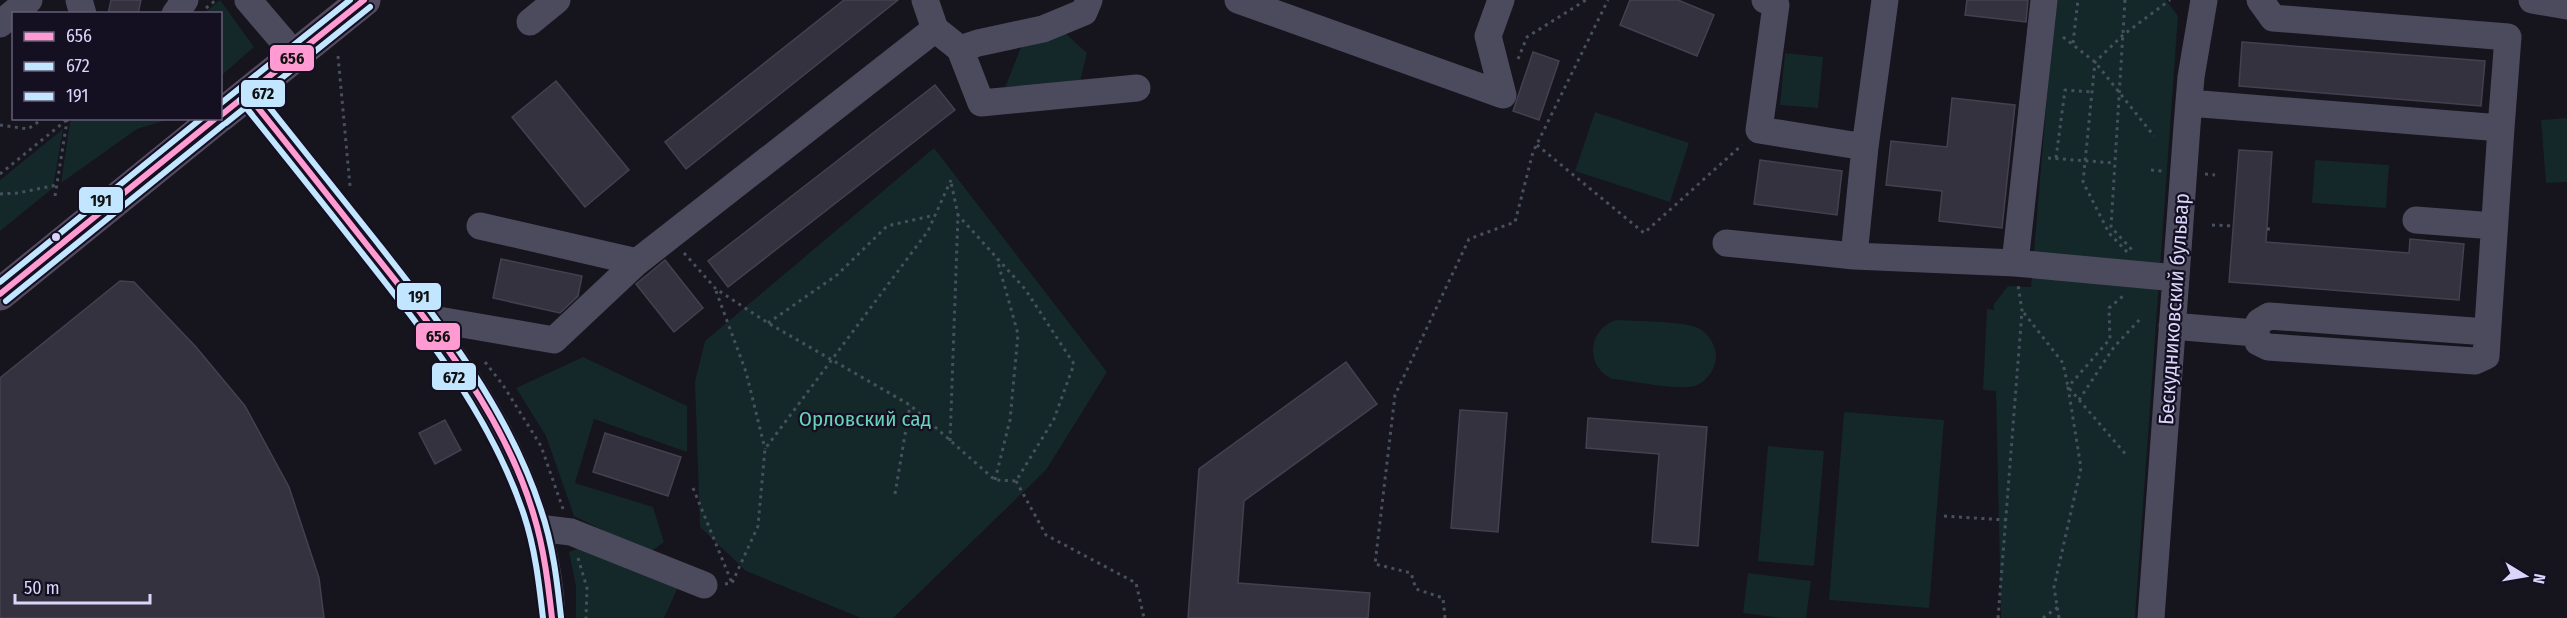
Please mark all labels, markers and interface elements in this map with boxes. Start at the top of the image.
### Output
legend [12,12,222,120]
text: 656 [66,25,92,47]
line badge: 656 [269,44,315,72]
text: 656 [280,49,304,68]
text: 672 [66,55,90,77]
line badge: 672 [240,79,286,108]
text: 672 [252,84,275,103]
text: 191 [66,85,88,107]
line badge: 191 [78,186,124,214]
text: 191 [90,191,112,210]
street label: Бескудниковский бульвар [2153,192,2195,426]
unlabelled marker [50,231,62,243]
line badge: 191 [396,282,442,311]
text: 191 [408,287,430,306]
line badge: 656 [415,322,461,351]
text: 656 [426,327,450,346]
line badge: 672 [431,362,477,391]
text: 672 [443,368,466,387]
park label: Орловский сад [799,406,931,432]
north arrow [2495,546,2555,606]
scale bar [15,567,150,605]
text: N [2529,572,2549,585]
text: 50 m [24,577,60,599]

